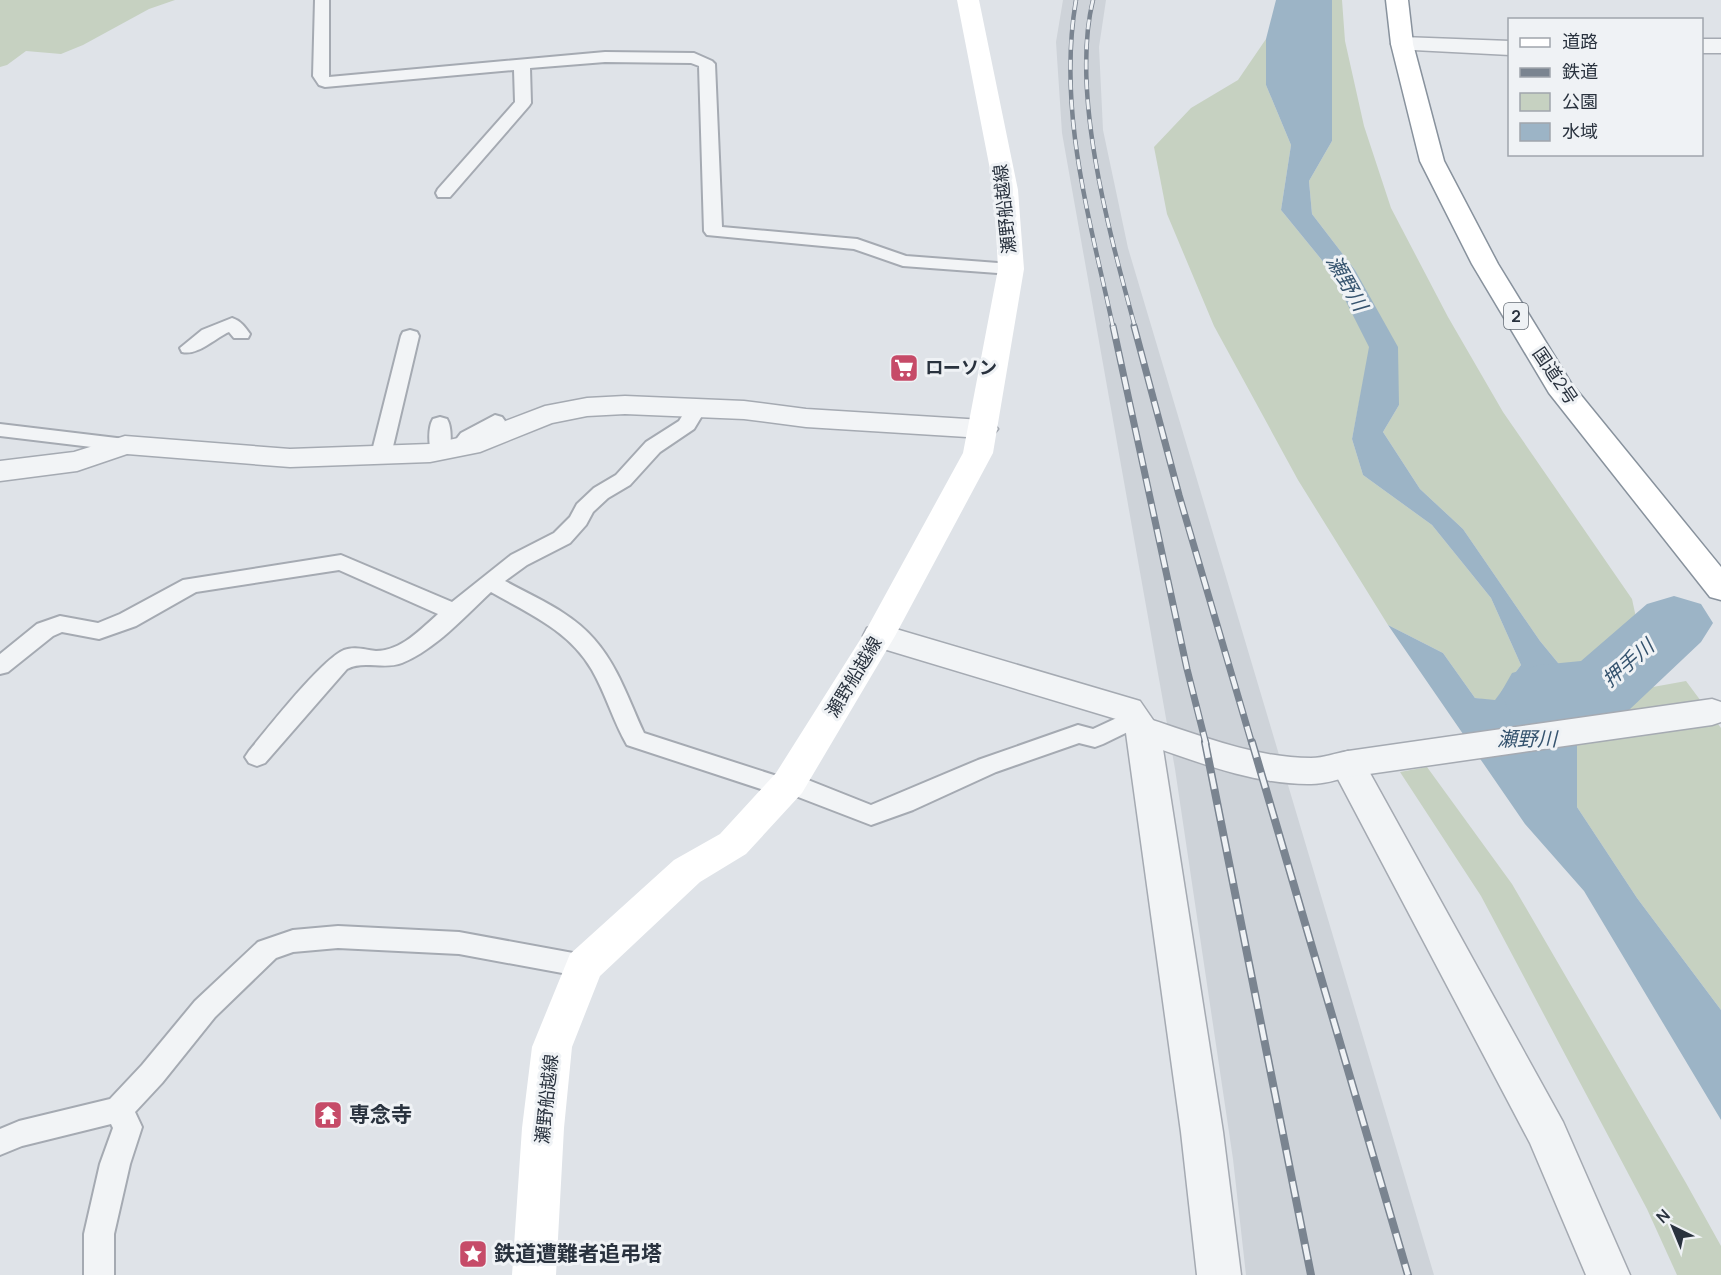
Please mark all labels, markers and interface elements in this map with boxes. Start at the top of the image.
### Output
legend [1508,18,1703,156]
text: 道路 [1562,29,1598,53]
text: 鉄道 [1562,59,1598,83]
text: 公園 [1562,89,1598,113]
text: 水域 [1562,119,1598,143]
street label: 瀬野船越線 [987,163,1021,255]
water label: 瀬野川 [1321,250,1375,317]
road number: 2 [1504,303,1528,329]
street label: 国道2号 [1528,342,1584,409]
supermarket icon: ローソン [888,352,920,384]
place label: ローソン [925,355,997,379]
water label: 押手川 [1596,631,1661,692]
street label: 瀬野船越線 [820,632,887,721]
water label: 瀬野川 [1497,725,1559,752]
street label: 瀬野船越線 [529,1053,563,1145]
temple icon: 専念寺 [312,1099,344,1131]
place label: 専念寺 [349,1100,412,1128]
north arrow [1643,1197,1703,1257]
text: N [1651,1204,1674,1228]
place icon: 鉄道遭難者追弔塔 [457,1238,489,1270]
place label: 鉄道遭難者追弔塔 [494,1239,662,1267]

